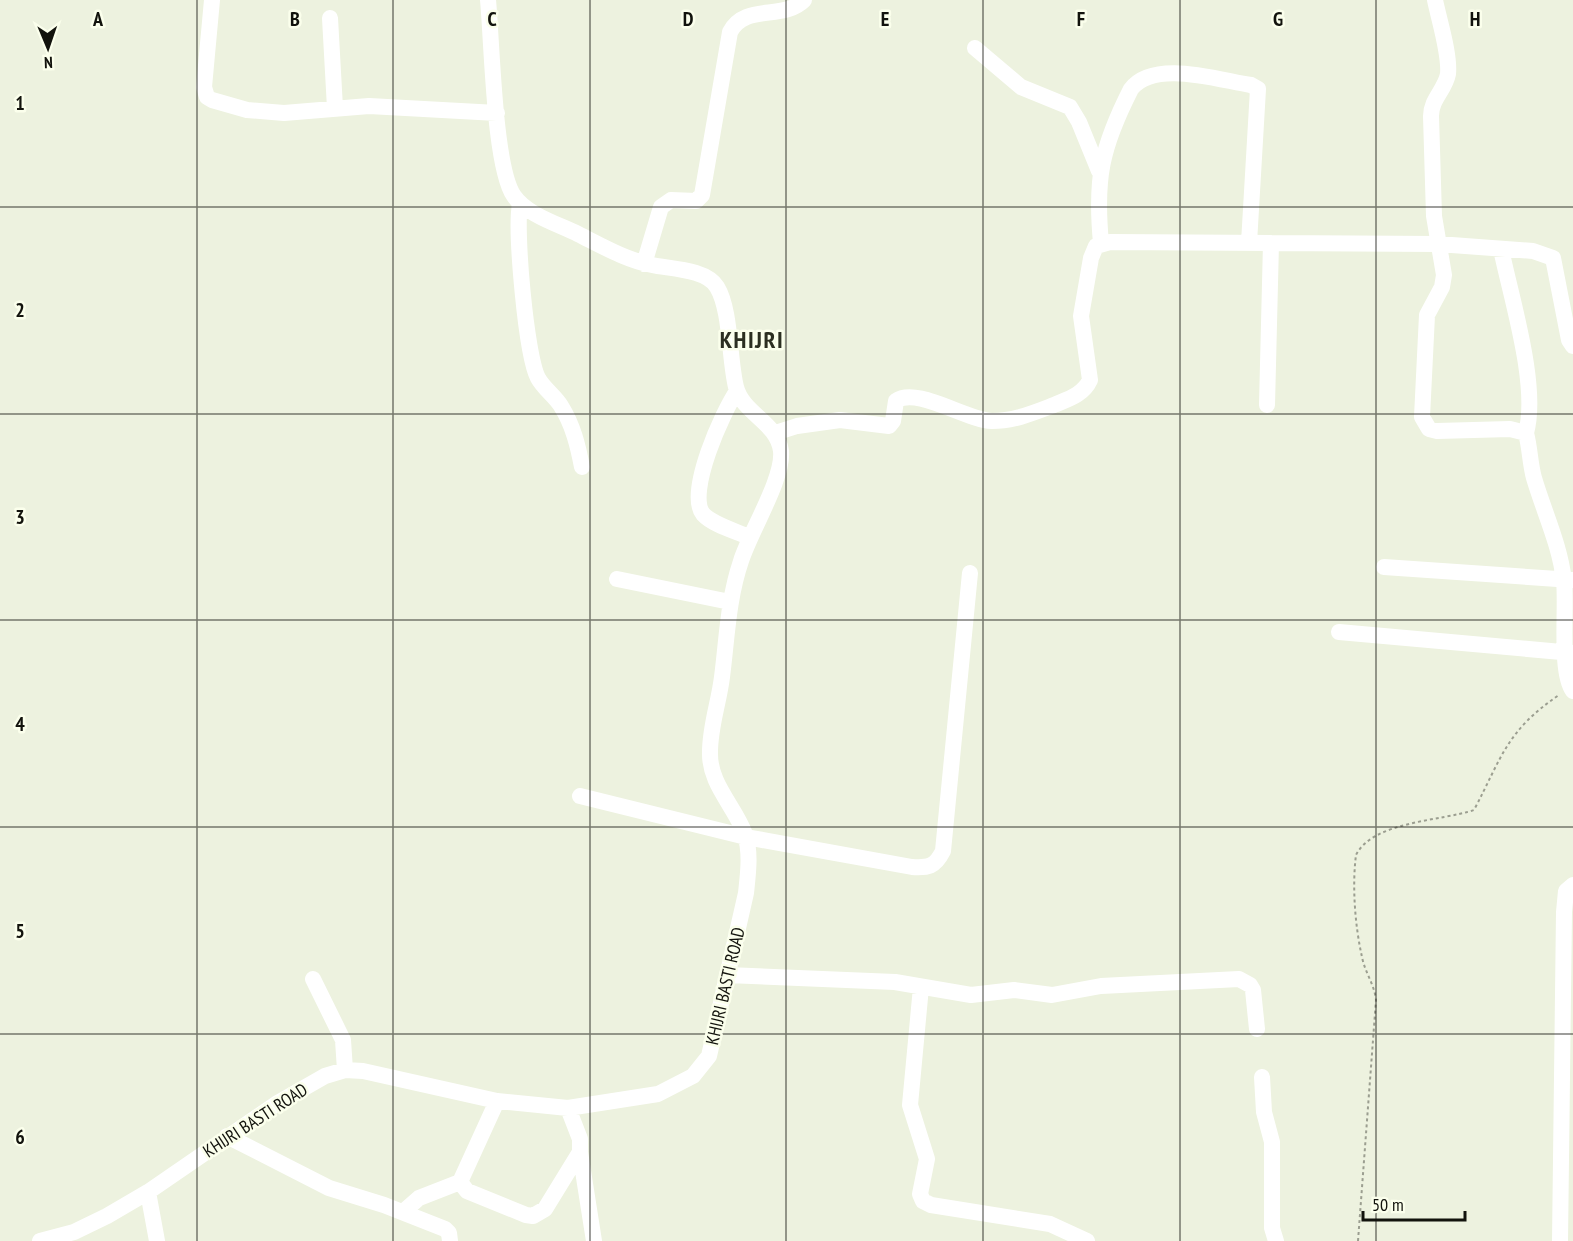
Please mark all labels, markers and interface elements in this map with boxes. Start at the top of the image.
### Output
text: A [92,6,104,32]
text: B [290,6,300,32]
text: C [487,6,497,32]
text: D [683,6,694,32]
text: E [881,6,889,32]
text: F [1077,6,1085,32]
text: G [1273,6,1283,32]
text: H [1470,6,1480,32]
north arrow [18,18,78,78]
text: N [44,53,53,73]
text: 1 [15,90,25,116]
text: 2 [15,297,25,323]
district label: KHIJRI [720,324,784,355]
text: 3 [15,504,25,530]
text: 4 [15,711,25,737]
text: 5 [15,918,25,944]
street label: KHIJRI BASTI ROAD [700,925,750,1047]
street label: KHIJRI BASTI ROAD [198,1078,312,1162]
text: 6 [15,1124,25,1150]
scale bar [1363,1184,1465,1222]
text: 50 m [1372,1193,1404,1216]

